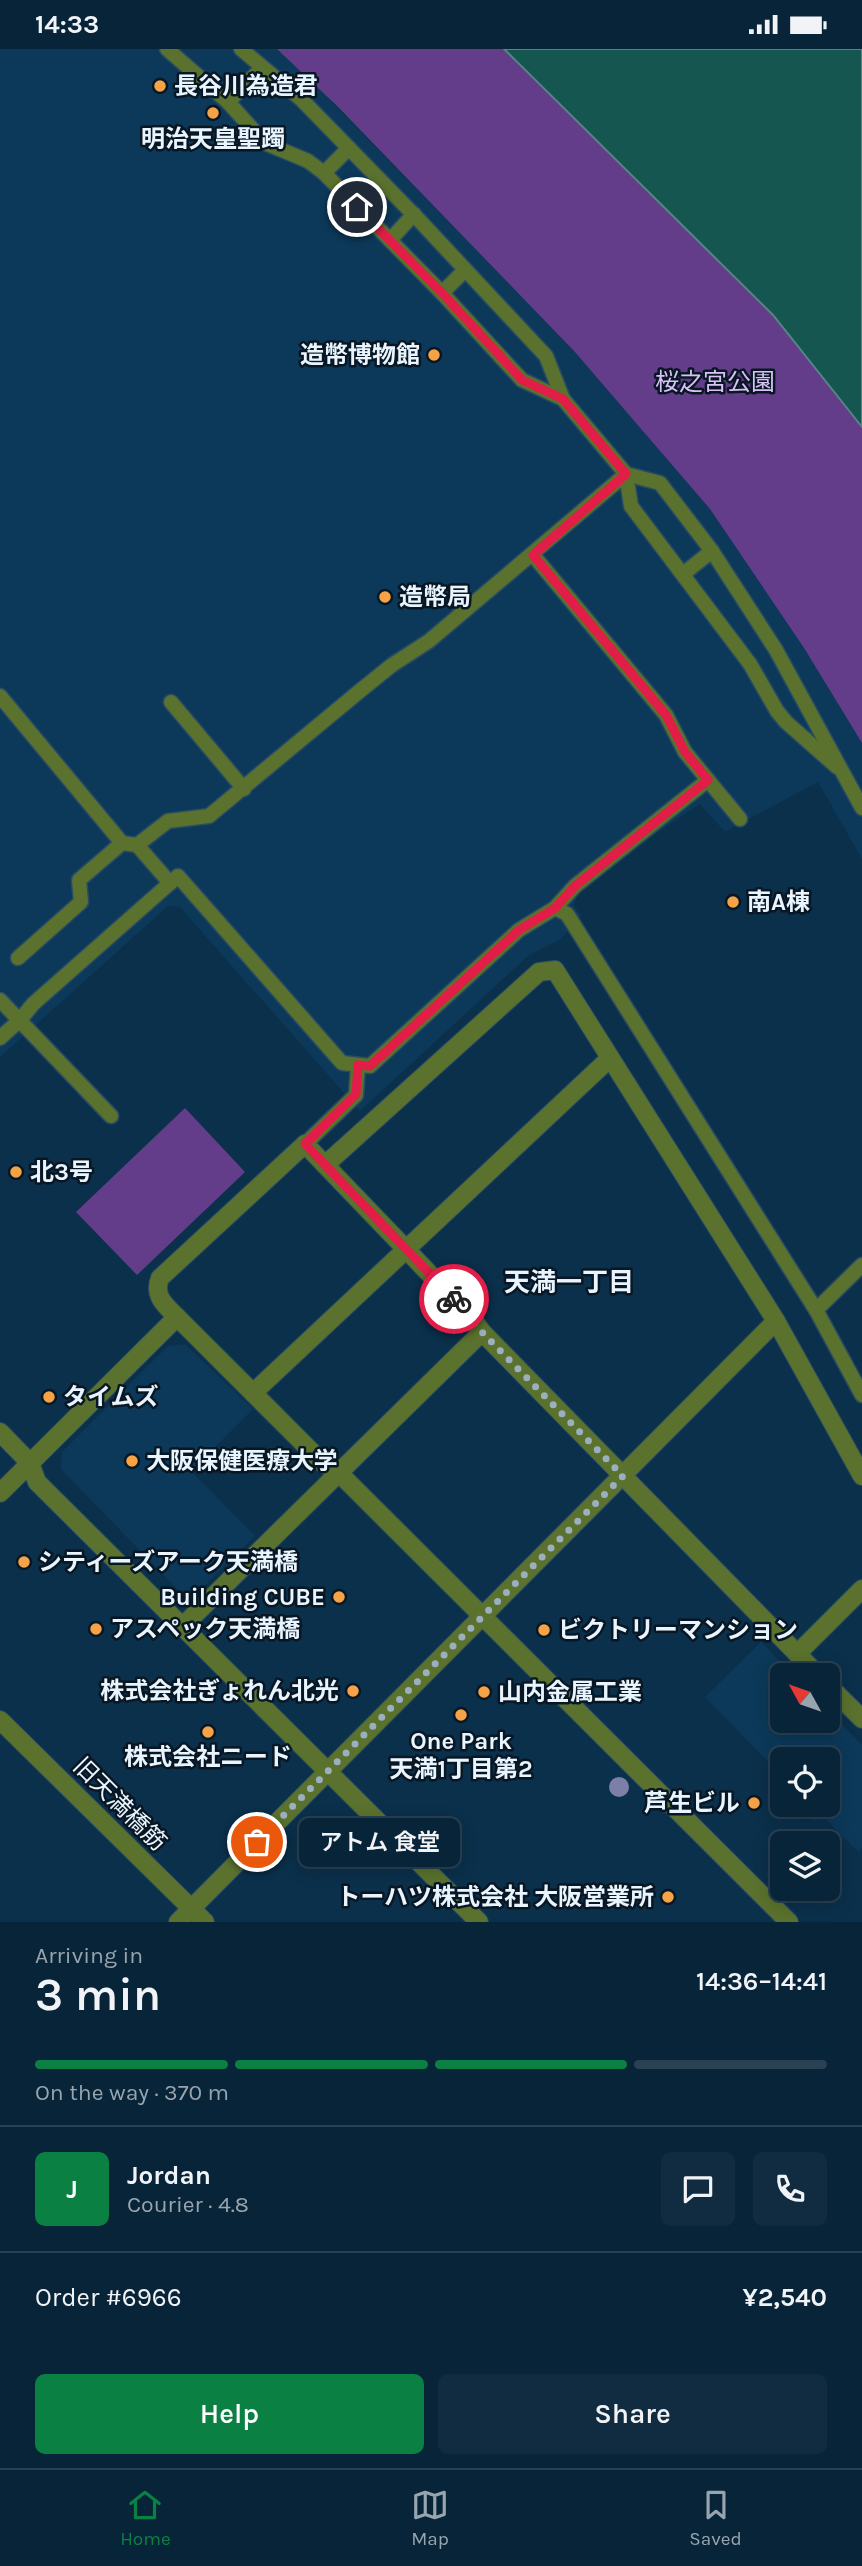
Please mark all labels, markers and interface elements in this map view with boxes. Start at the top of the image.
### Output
text: 14:33 [35,9,99,40]
place label: 長谷川為造君 [174,72,318,100]
marker: 長谷川為造君 [152,78,168,94]
marker: 明治天皇聖躅 [205,105,221,121]
place label: 明治天皇聖躅 [141,125,285,153]
pin [327,177,387,237]
icon: home [338,188,376,226]
place label: 造幣博物館 [300,341,420,369]
marker: 造幣博物館 [426,347,442,363]
park label: 桜之宮公園 [655,368,775,396]
place label: 造幣局 [399,583,471,611]
marker: 造幣局 [377,589,393,605]
place label: 南A棟 [747,888,810,916]
marker: 南A棟 [725,894,741,910]
place label: 北3号 [30,1158,93,1186]
marker: 北3号 [8,1164,24,1180]
courier [419,1264,489,1334]
district label: 天満一丁目 [504,1267,634,1298]
icon: bike [435,1280,473,1318]
place label: タイムズ [63,1383,159,1411]
marker: タイムズ [41,1389,57,1405]
place label: 大阪保健医療大学 [146,1447,338,1475]
marker: 大阪保健医療大学 [124,1453,140,1469]
place label: シティーズアーク天満橋 [38,1548,298,1576]
marker: シティーズアーク天満橋 [16,1554,32,1570]
place label: Building CUBE [160,1583,325,1611]
marker: Building CUBE [331,1589,347,1605]
place label: アスペック天満橋 [110,1615,300,1643]
place label: ビクトリーマンション [558,1616,798,1644]
marker: アスペック天満橋 [88,1621,104,1637]
marker: ビクトリーマンション [536,1622,552,1638]
north arrow [770,1663,840,1733]
map controls [770,1663,840,1901]
place label: 株式会社ぎょれん北光 [100,1677,339,1705]
place label: 山内金属工業 [498,1678,642,1706]
marker: 株式会社ぎょれん北光 [345,1683,361,1699]
marker: 山内金属工業 [476,1684,492,1700]
marker: One Park 天満1丁目第2 [453,1707,469,1723]
marker: 株式会社ニード [200,1724,216,1740]
place label: One Park 天満1丁目第2 [389,1727,533,1783]
place label: 株式会社ニード [124,1743,292,1771]
button: locate [770,1747,840,1817]
street label: 旧天満橋筋 [68,1752,172,1856]
place label: 芦生ビル [644,1789,740,1817]
marker: 芦生ビル [746,1795,762,1811]
pin [227,1812,287,1872]
callout: アトム 食堂 [299,1818,460,1867]
icon: bag [238,1823,276,1861]
text: アトム 食堂 [319,1829,440,1856]
button: layers [770,1831,840,1901]
place label: トーハツ株式会社 大阪営業所 [336,1883,654,1911]
marker: トーハツ株式会社 大阪営業所 [660,1889,676,1905]
text: Arriving in [35,1942,143,1969]
text: 14:36–14:41 [696,1966,827,1997]
text: 3 min [35,1968,161,2022]
text: On the way · 370 m [35,2079,229,2106]
button: chat [661,2152,735,2226]
button: phone [753,2152,827,2226]
text: Jordan [127,2160,211,2191]
text: J [66,2174,78,2205]
text: Courier · 4.8 [127,2191,249,2218]
text: Order #6966 [35,2282,182,2313]
text: ¥2,540 [742,2282,827,2313]
button: Help [35,2374,424,2454]
button: Share [438,2374,827,2454]
tab: Home [120,2486,171,2550]
tab: Map [411,2486,449,2550]
tab: Saved [689,2486,742,2550]

